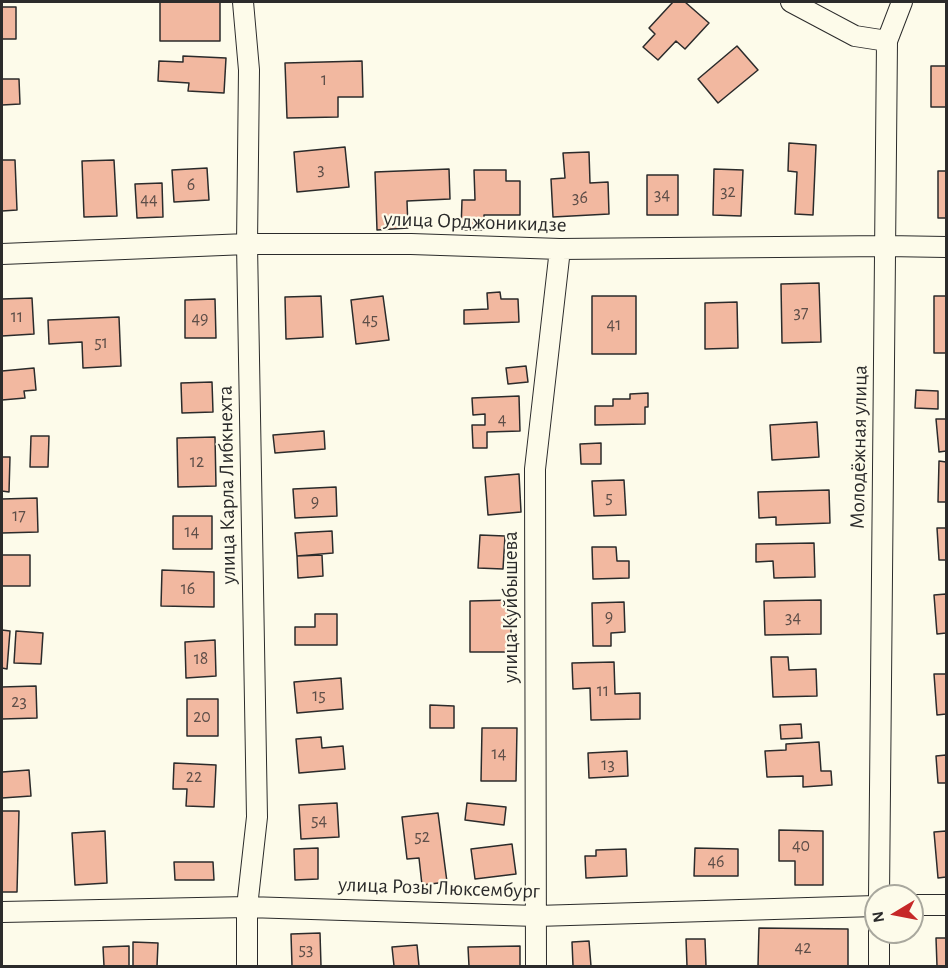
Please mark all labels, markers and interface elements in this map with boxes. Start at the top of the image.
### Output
house number: 1 [321,69,327,91]
house number: 3 [317,159,325,181]
house number: 6 [187,174,195,196]
house number: 32 [720,181,736,203]
house number: 34 [654,184,670,206]
house number: 36 [572,187,588,209]
house number: 44 [140,189,158,211]
street label: улица Орджоникидзе [383,206,567,238]
house number: 37 [794,302,808,324]
house number: 11 [11,306,23,328]
house number: 49 [191,308,209,330]
house number: 45 [362,309,378,331]
house number: 41 [607,314,621,336]
house number: 51 [94,332,108,354]
street label: Молодёжная улица [845,365,873,529]
street label: улица Карла Либкнехта [213,385,241,585]
house number: 4 [498,409,506,431]
house number: 12 [190,451,204,473]
house number: 5 [605,487,613,509]
house number: 9 [311,491,319,513]
house number: 17 [12,505,26,527]
house number: 14 [185,521,199,543]
street label: улица Куйбышева [498,531,524,683]
house number: 16 [181,578,195,600]
house number: 9 [605,606,613,628]
house number: 34 [785,607,801,629]
house number: 18 [194,648,208,670]
house number: 11 [597,680,609,702]
house number: 15 [312,685,326,707]
house number: 23 [11,691,27,713]
house number: 20 [193,706,211,728]
house number: 14 [492,743,506,765]
house number: 13 [601,754,615,776]
house number: 22 [186,766,202,788]
house number: 54 [311,810,327,832]
house number: 52 [414,826,430,848]
house number: 40 [792,835,810,857]
house number: 46 [707,851,725,873]
street label: улица Розы Люксембург [338,872,540,904]
north arrow [864,884,924,944]
text: N [869,910,887,924]
house number: 42 [795,937,811,959]
house number: 53 [299,939,313,961]

